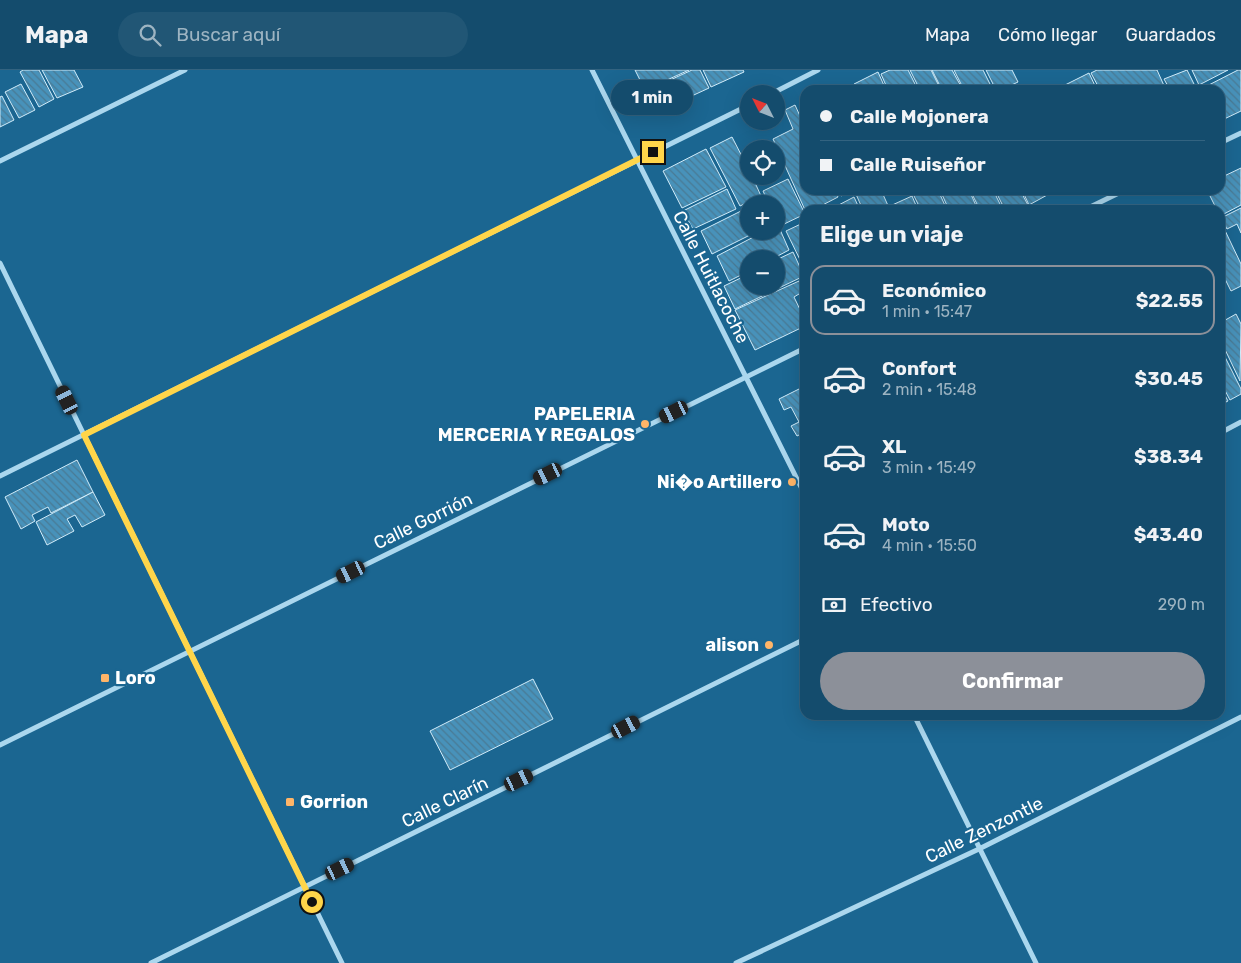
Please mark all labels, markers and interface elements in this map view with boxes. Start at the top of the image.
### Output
search box [118,12,468,57]
text: Mapa [25,21,88,49]
icon: search [136,21,164,49]
text: Buscar aquí [176,23,280,46]
text: Mapa [925,24,970,46]
text: Cómo llegar [998,24,1097,46]
text: Guardados [1125,24,1216,46]
callout: 1 min [612,79,694,114]
north arrow [740,85,785,130]
map controls [740,85,785,295]
text: 1 min [632,88,672,107]
text: Calle Mojonera [850,105,989,128]
button: locate [740,140,785,185]
route end [642,141,664,163]
text: Calle Ruiseñor [850,153,986,176]
button: + [740,195,785,240]
street label: Calle Huitlacoche [668,207,754,347]
text: Elige un viaje [820,221,964,248]
button: − [740,250,785,295]
icon: car [822,278,867,323]
text: Económico [882,279,986,302]
text: $22.55 [1136,289,1203,312]
text: 1 min · 15:47 [882,302,972,321]
icon: car [822,356,867,401]
text: Confort [882,357,956,380]
text: $30.45 [1134,367,1203,390]
text: 2 min · 15:48 [882,380,977,399]
car [53,383,80,417]
car [657,399,690,425]
place label: PAPELERIA MERCERIA Y REGALOS [438,403,635,446]
marker: PAPELERIA MERCERIA Y REGALOS [639,418,651,430]
icon: car [822,434,867,479]
text: XL [882,435,906,458]
text: $38.34 [1134,445,1203,468]
text: 3 min · 15:49 [882,458,976,477]
car [531,461,564,487]
place label: Ni�o Artillero [657,471,782,493]
marker: Ni�o Artillero [786,476,798,488]
street label: Calle Gorrión [370,488,476,554]
icon: car [822,512,867,557]
text: Moto [882,513,930,536]
text: $43.40 [1134,523,1203,546]
text: 4 min · 15:50 [882,536,977,555]
car [334,559,367,585]
icon: cash [820,591,848,619]
text: Efectivo [860,593,933,616]
text: 290 m [1158,595,1205,614]
place label: alison [706,634,759,656]
marker: alison [763,639,775,651]
button: Confirmar [820,652,1205,710]
place label: Loro [115,667,156,689]
marker: Loro [99,672,111,684]
car [609,714,642,740]
car [502,767,535,793]
street label: Calle Clarín [398,772,492,832]
place label: Gorrion [300,791,368,813]
street label: Calle Zenzontle [922,792,1046,868]
marker: Gorrion [284,796,296,808]
car [323,856,356,882]
route start [301,891,323,913]

